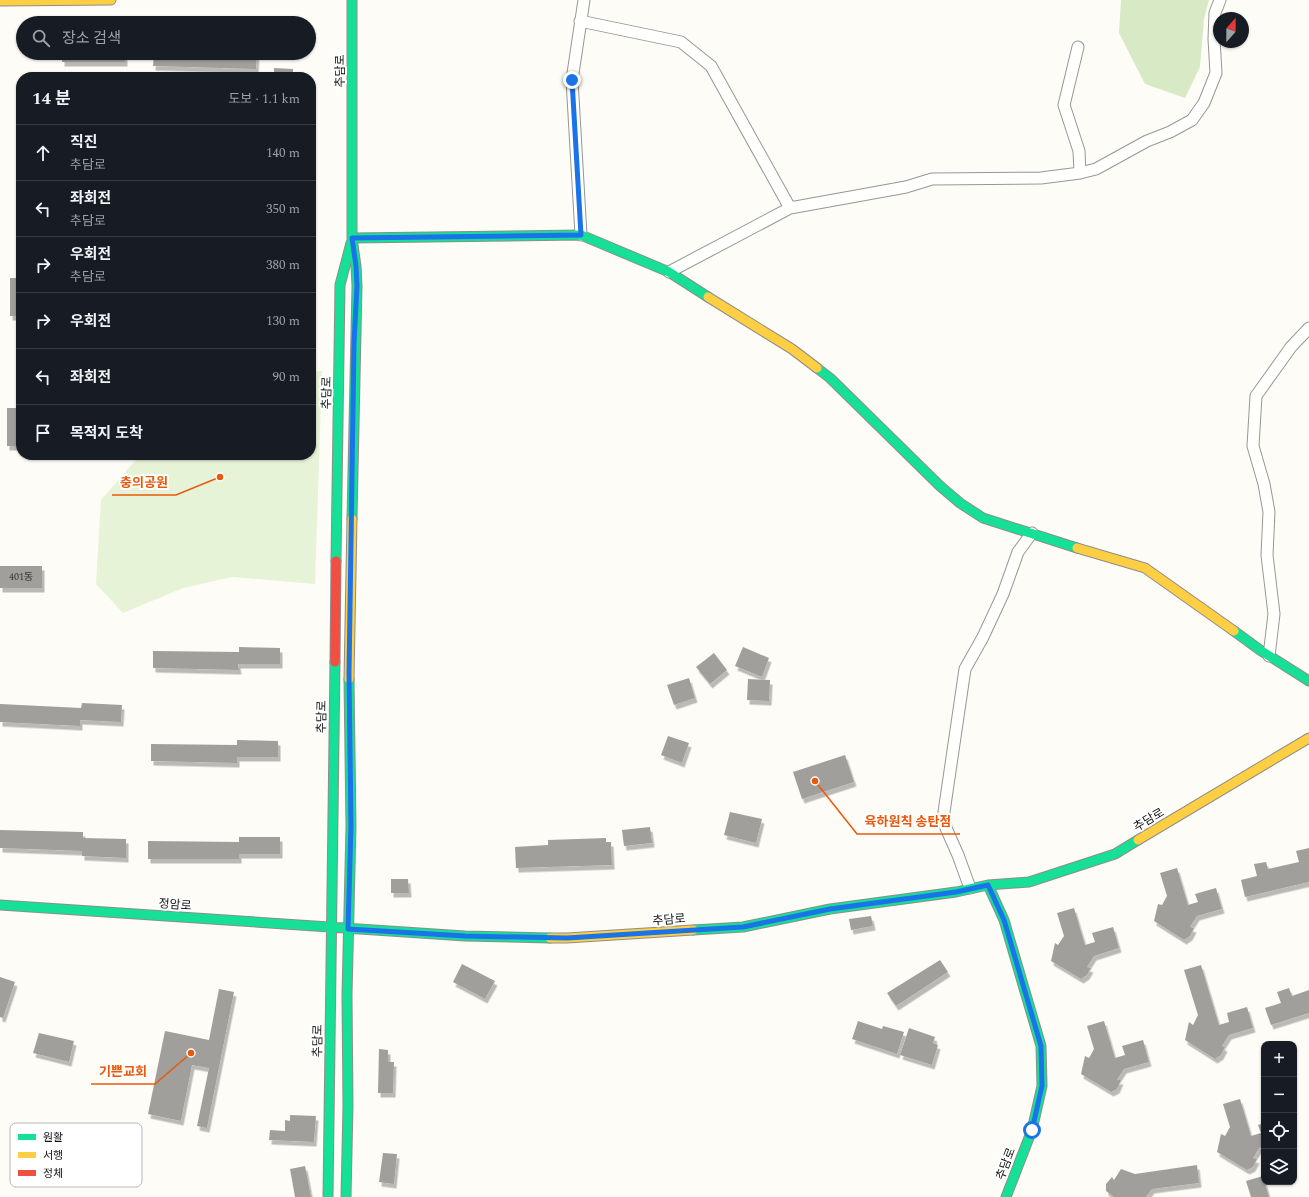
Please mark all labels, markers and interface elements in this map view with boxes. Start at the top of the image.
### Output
north arrow [1213,12,1249,48]
search box [16,16,316,60]
icon: search [30,27,52,49]
text: 장소 검색 [62,27,121,50]
street label: 추담로 [331,54,350,88]
route end [563,71,581,89]
text: 14 분 [32,86,71,112]
text: 도보 · 1.1 km [228,89,300,109]
text: 직진 [70,131,98,154]
icon: ahead [32,142,54,164]
text: 140 m [266,143,300,163]
text: 추담로 [70,155,106,175]
text: 좌회전 [70,187,111,210]
icon: left [32,198,54,220]
text: 350 m [266,199,300,219]
text: 추담로 [70,211,106,231]
text: 우회전 [70,243,111,266]
icon: right [32,254,54,276]
text: 380 m [266,255,300,275]
text: 추담로 [70,267,106,287]
icon: right [32,310,54,332]
text: 우회전 [70,310,111,333]
text: 130 m [266,311,300,331]
icon: left [32,366,54,388]
text: 좌회전 [70,366,111,389]
text: 90 m [273,367,300,387]
street label: 추담로 [317,376,337,410]
icon: arrive [32,422,54,444]
text: 목적지 도착 [70,422,143,445]
callout: 충의공원 [112,470,176,495]
text: 충의공원 [120,473,168,493]
house number: 401동 [9,569,33,585]
street label: 추담로 [312,700,332,734]
street label: 추담로 [1130,803,1168,837]
callout: 육하원칙 송탄점 [857,809,960,834]
text: 육하원칙 송탄점 [865,812,951,832]
street label: 정암로 [158,894,192,916]
street label: 추담로 [652,909,686,931]
street label: 추담로 [308,1024,328,1058]
map controls [1261,1041,1297,1185]
button: + [1261,1041,1297,1077]
callout: 기쁜교회 [91,1059,155,1084]
text: 기쁜교회 [99,1062,147,1082]
button: − [1261,1077,1297,1113]
button: locate [1261,1113,1297,1149]
route start [1023,1121,1041,1139]
legend [10,1123,142,1187]
text: 원활 [43,1129,63,1146]
street label: 추담로 [991,1145,1021,1183]
text: 서행 [43,1147,63,1164]
button: layers [1261,1149,1297,1185]
text: 정체 [43,1165,63,1182]

